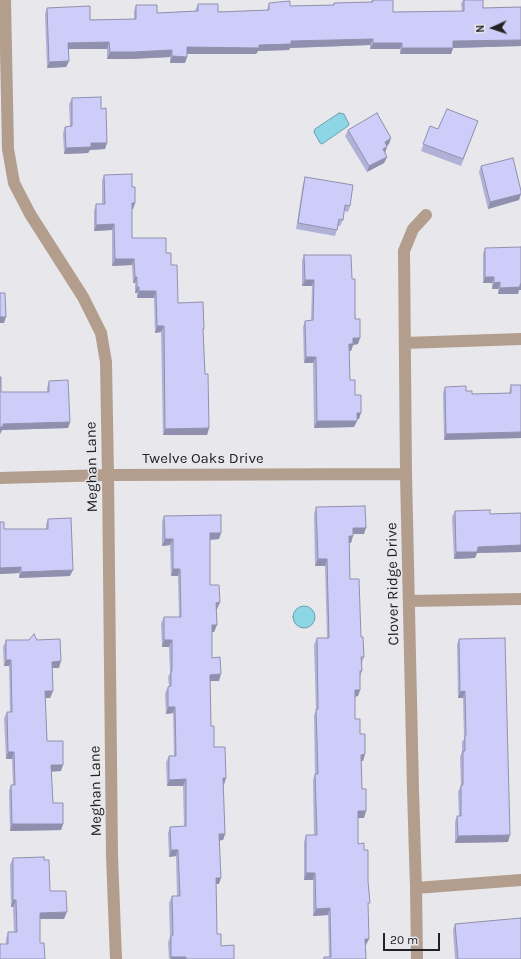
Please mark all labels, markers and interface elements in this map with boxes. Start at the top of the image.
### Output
north arrow [473,8,513,48]
text: N [474,24,487,33]
street label: Meghan Lane [82,421,102,513]
street label: Twelve Oaks Drive [142,450,264,468]
street label: Clover Ridge Drive [383,522,403,646]
street label: Meghan Lane [86,745,106,837]
scale bar [385,925,442,951]
text: 20 m [390,933,418,947]

